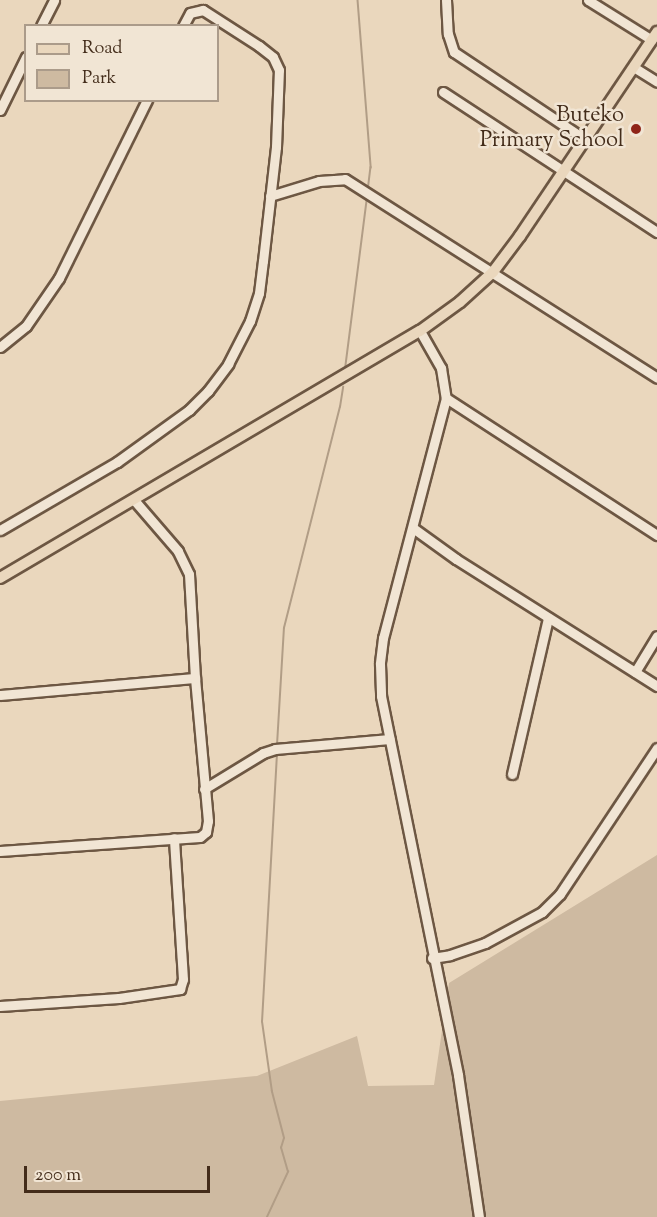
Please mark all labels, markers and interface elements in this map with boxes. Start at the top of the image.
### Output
legend [24,24,219,102]
text: Road [82,36,122,62]
text: Park [82,66,116,92]
place label: Buteko Primary School [480,103,624,154]
marker: Buteko Primary School [629,122,643,136]
scale bar [27,1154,213,1192]
text: 200 m [35,1163,81,1189]

